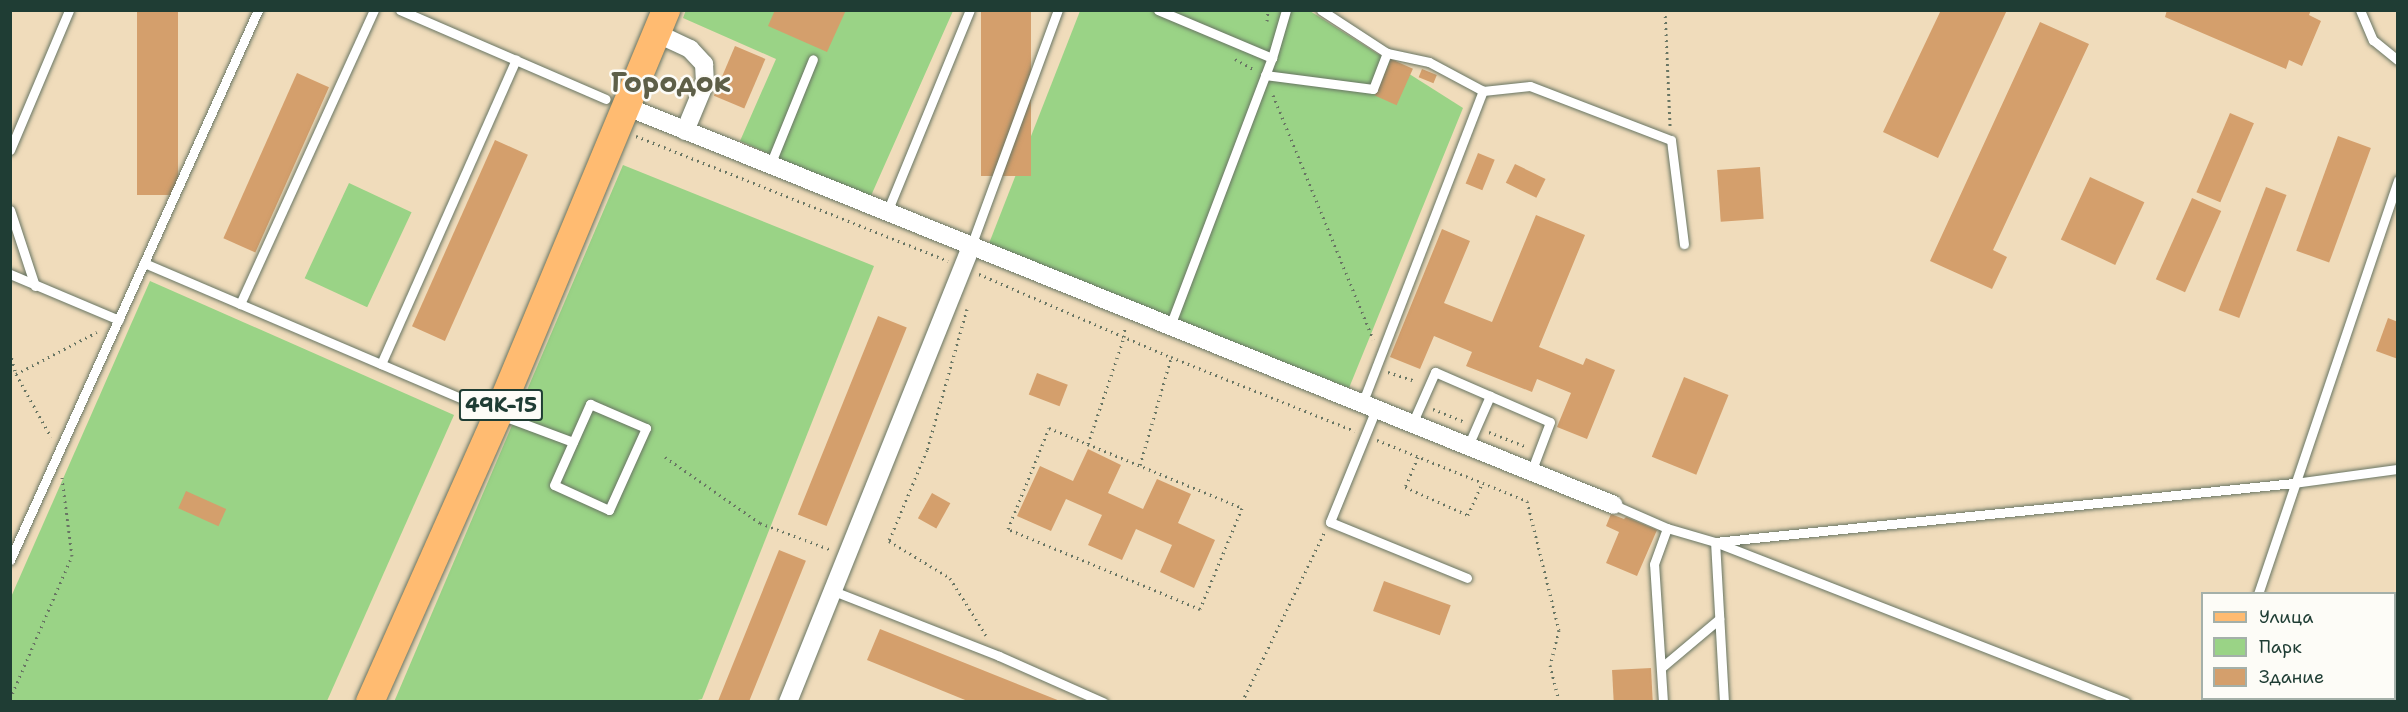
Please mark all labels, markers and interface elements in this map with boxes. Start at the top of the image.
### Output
district label: Городок [611,65,731,99]
road number: 49К-15 [458,387,544,423]
legend [2201,592,2396,700]
text: Улица [2259,605,2313,629]
text: Парк [2259,635,2302,659]
text: Здание [2259,665,2324,689]

